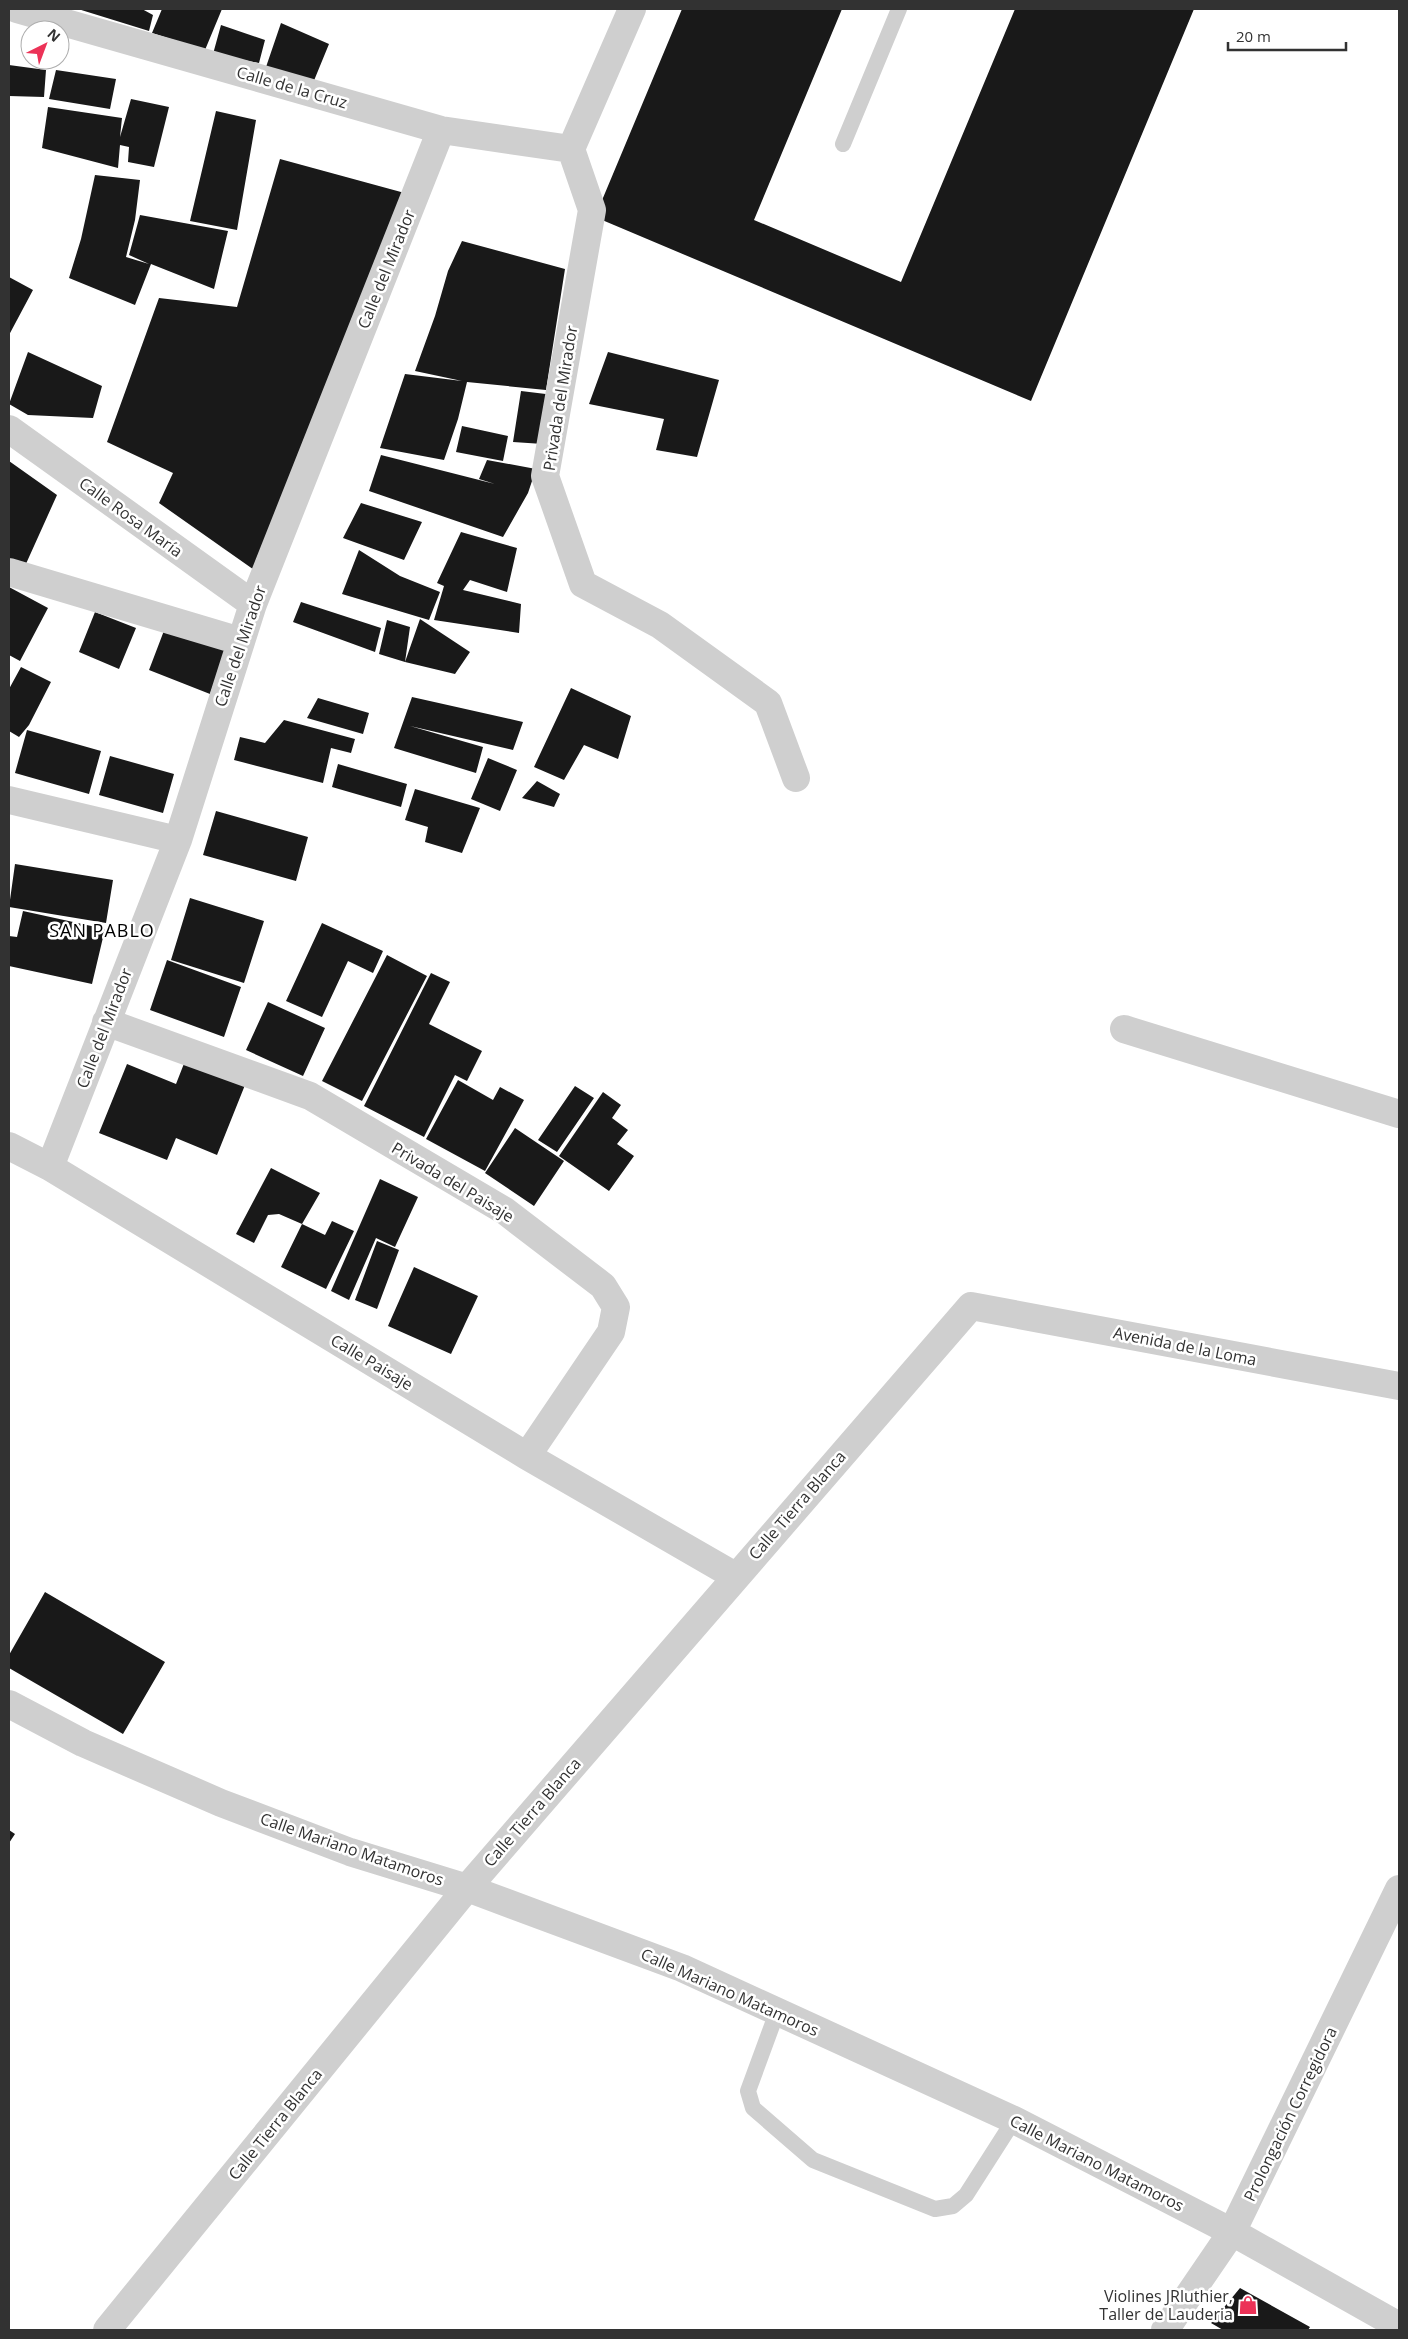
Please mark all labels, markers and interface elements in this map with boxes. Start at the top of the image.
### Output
north arrow [20,20,70,70]
scale bar [1228,20,1346,52]
text: N [43,24,65,46]
text: 20 m [1236,26,1271,46]
street label: Calle de la Cruz [234,61,350,113]
street label: Calle del Mirador [352,206,420,332]
street label: Privada del Mirador [538,323,582,472]
street label: Calle Rosa María [75,472,187,562]
street label: Calle del Mirador [209,582,271,710]
district label: SAN PABLO [49,918,155,942]
street label: Calle del Mirador [71,964,137,1091]
street label: Privada del Paisaje [388,1137,518,1227]
street label: Avenida de la Loma [1111,1321,1259,1371]
street label: Calle Paisaje [327,1329,417,1395]
street label: Calle Tierra Blanca [744,1446,850,1564]
street label: Calle Tierra Blanca [479,1753,585,1871]
street label: Calle Mariano Matamoros [257,1807,447,1891]
street label: Calle Mariano Matamoros [638,1943,822,2041]
street label: Prolongación Corregidora [1238,2023,1342,2205]
street label: Calle Tierra Blanca [223,2064,327,2184]
street label: Calle Mariano Matamoros [1006,2109,1188,2217]
place label: Violines JRluthier, Taller de Lauderia [1099,2285,1233,2325]
shop icon: Violines JRluthier, Taller de Lauderia [1237,2294,1259,2316]

